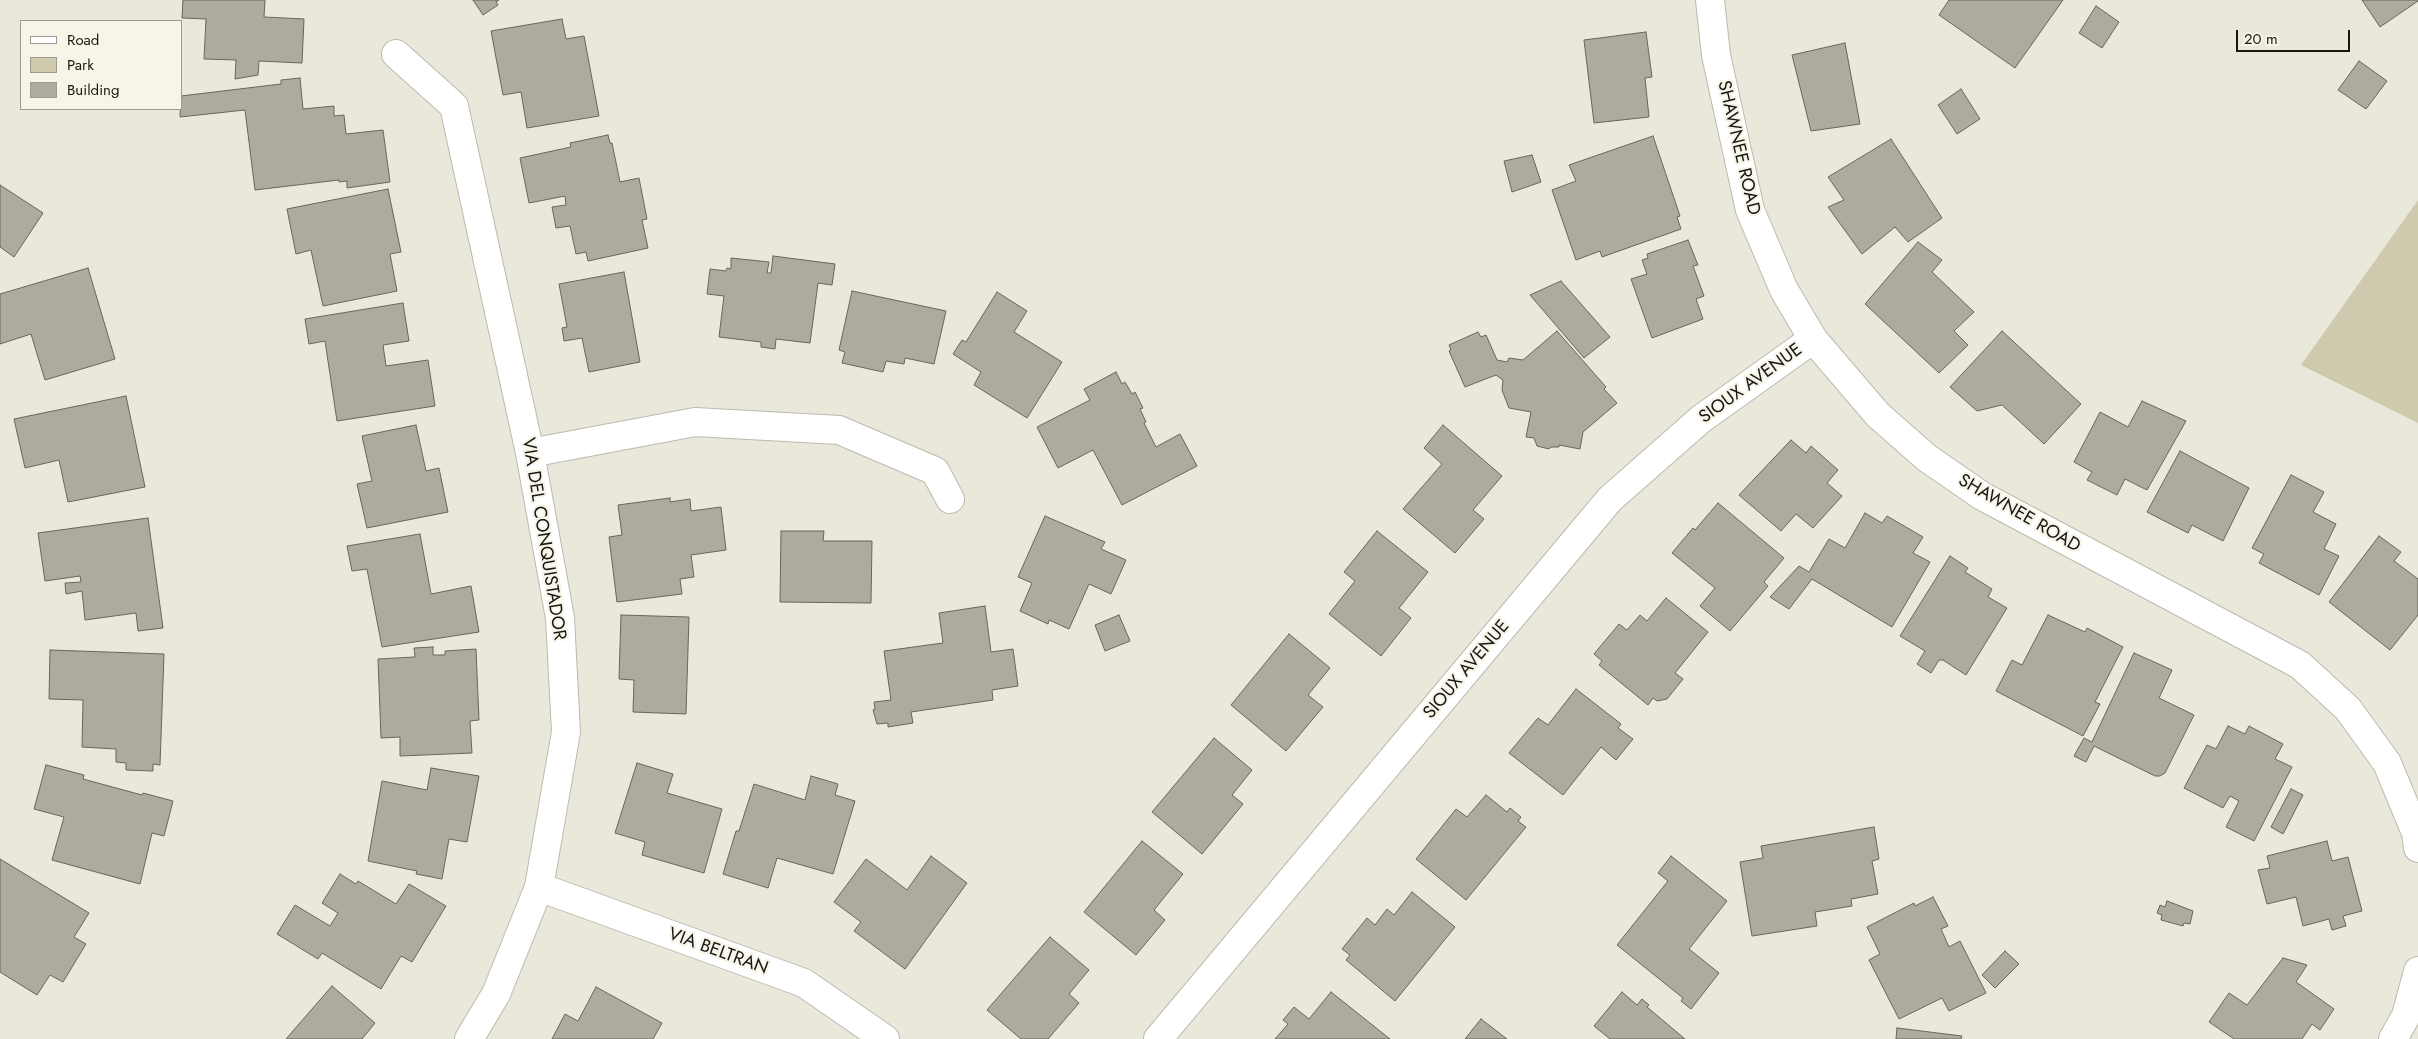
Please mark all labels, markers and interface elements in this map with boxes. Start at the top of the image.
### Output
legend [20,20,182,110]
scale bar [2238,20,2352,52]
text: 20 m [2244,28,2278,50]
text: Road [67,29,99,51]
text: Park [67,54,94,76]
text: Building [67,79,119,101]
street label: SHAWNEE ROAD [1712,79,1764,217]
street label: SIOUX AVENUE [1695,339,1807,429]
street label: VIA DEL CONQUISTADOR [516,436,570,642]
street label: SHAWNEE ROAD [1954,470,2084,558]
street label: SIOUX AVENUE [1419,616,1515,724]
street label: VIA BELTRAN [665,924,771,980]

